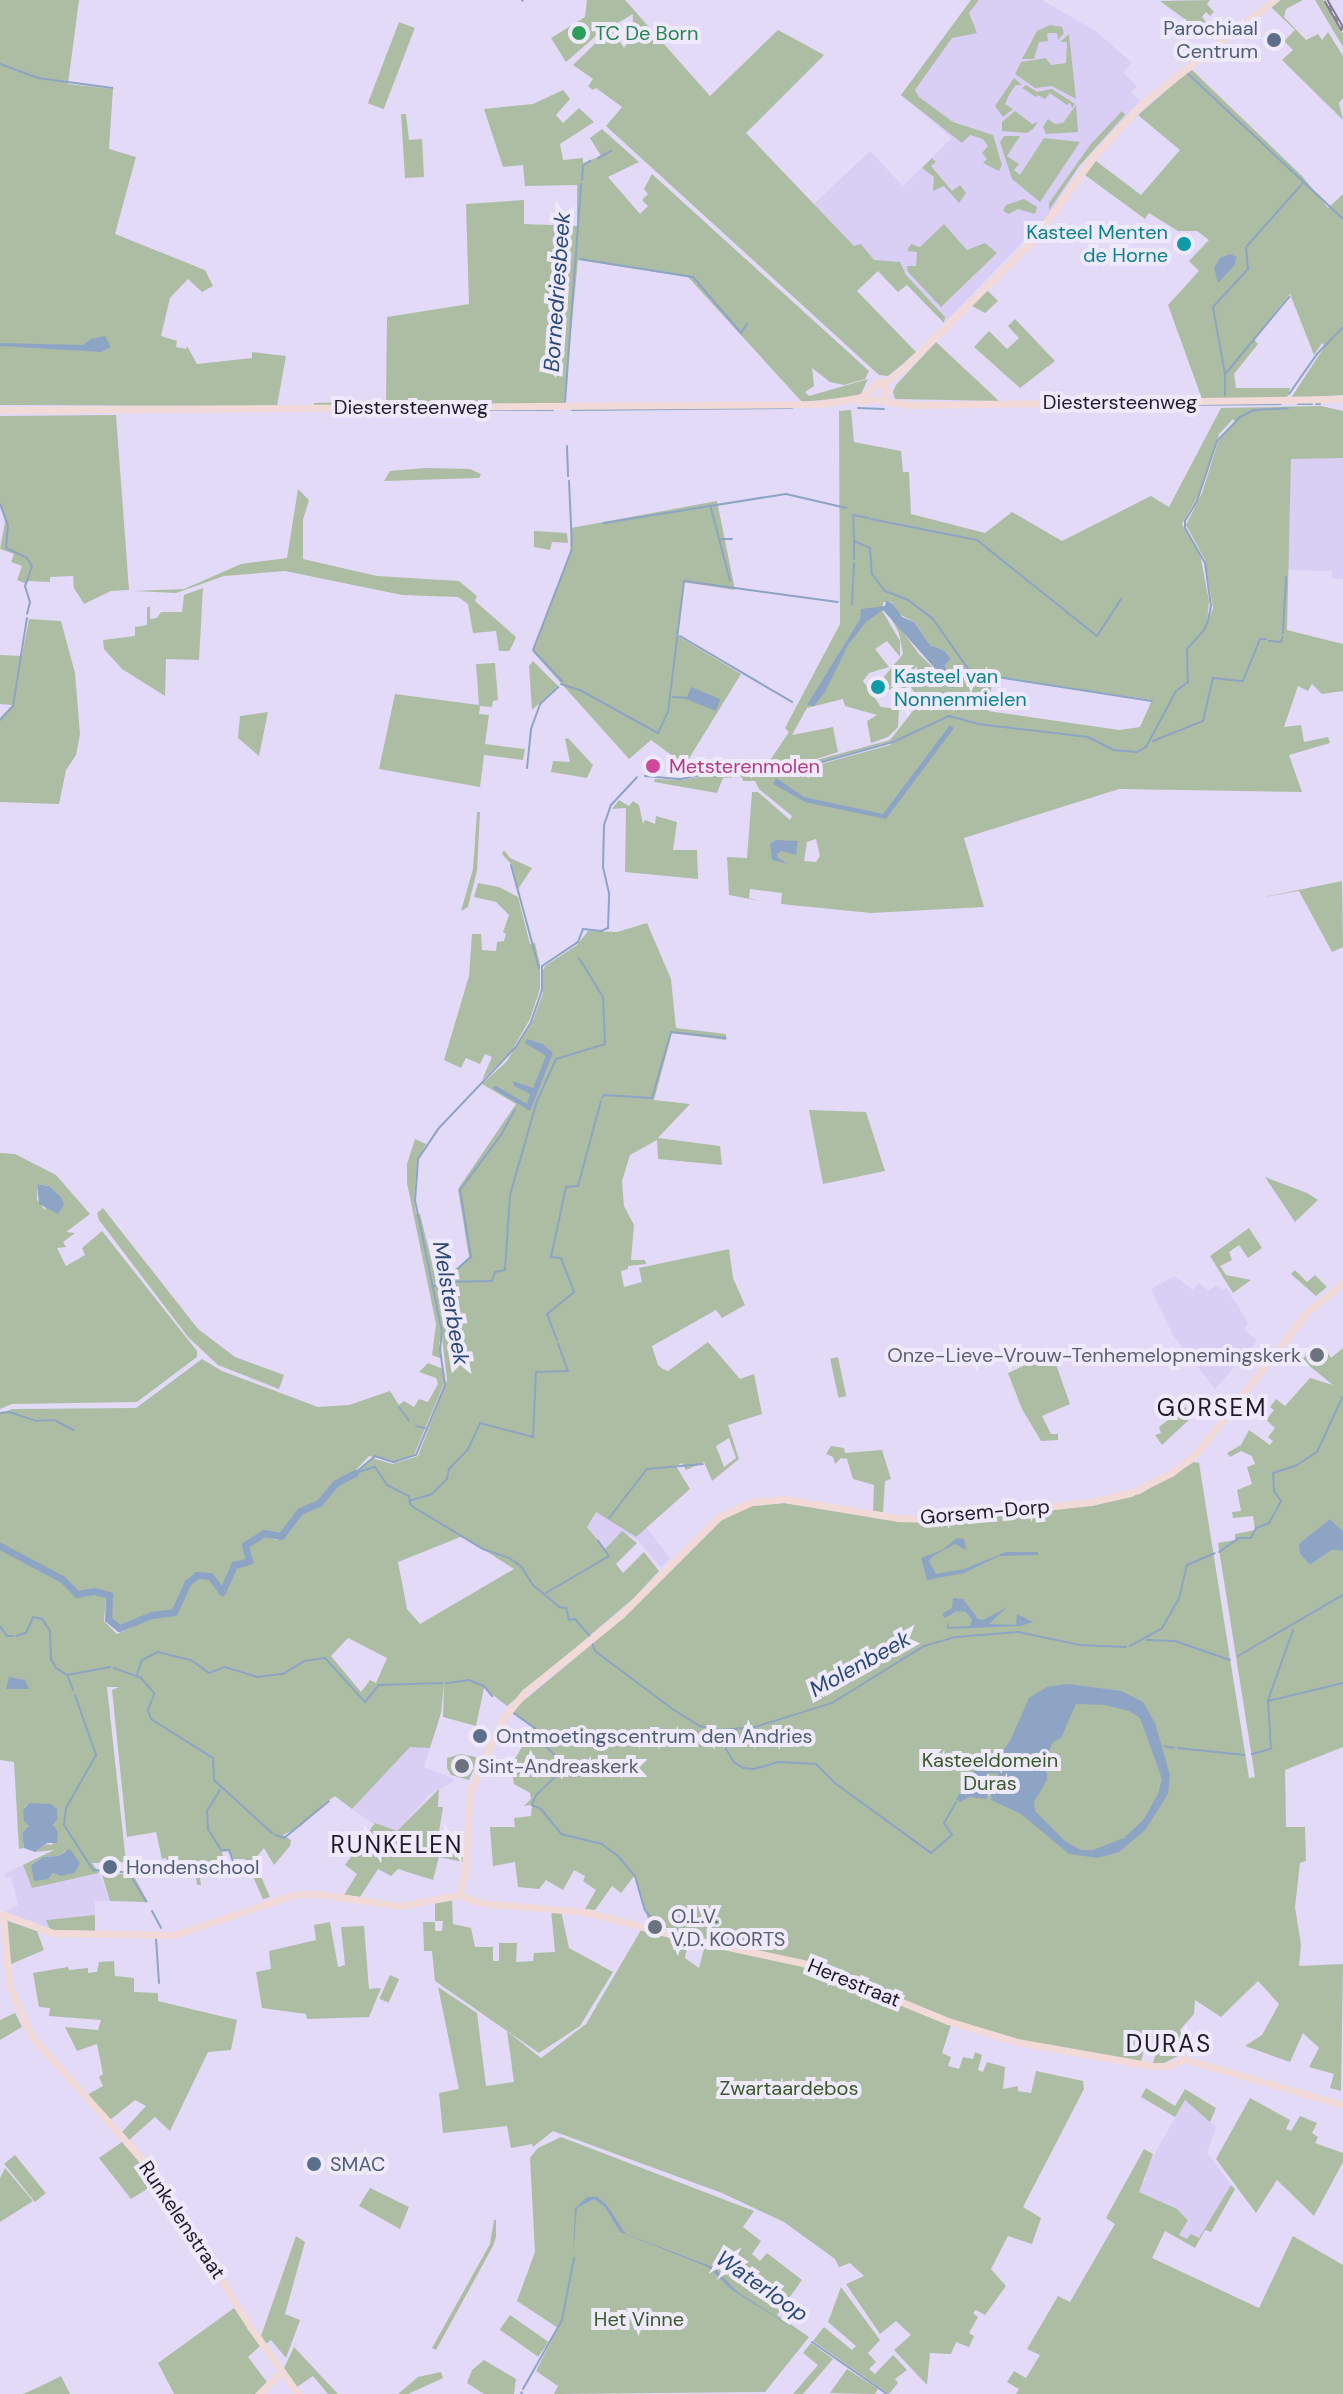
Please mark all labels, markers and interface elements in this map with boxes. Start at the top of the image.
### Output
place label: Parochiaal Centrum [1163,16,1258,63]
place label: TC De Born [595,21,698,45]
marker: TC De Born [570,24,588,42]
marker: Parochiaal Centrum [1265,31,1283,49]
water label: Bornedriesbeek [538,211,576,373]
place label: Kasteel Menten de Horne [1026,220,1168,267]
marker: Kasteel Menten de Horne [1175,235,1193,253]
street label: Diestersteenweg [1043,390,1197,414]
street label: Diestersteenweg [334,395,488,419]
place label: Kasteel van Nonnenmielen [894,664,1027,711]
marker: Kasteel van Nonnenmielen [869,678,887,696]
place label: Metsterenmolen [669,754,820,778]
marker: Metsterenmolen [644,757,662,775]
water label: Melsterbeek [427,1239,475,1367]
place label: Onze-Lieve-Vrouw-Tenhemelopnemingskerk [887,1343,1301,1367]
marker: Onze-Lieve-Vrouw-Tenhemelopnemingskerk [1308,1346,1326,1364]
district label: GORSEM [1157,1394,1267,1422]
street label: Gorsem-Dorp [919,1494,1051,1530]
water label: Molenbeek [805,1625,915,1703]
place label: Ontmoetingscentrum den Andries [496,1724,813,1748]
marker: Ontmoetingscentrum den Andries [471,1727,489,1745]
park label: Kasteeldomein Duras [922,1748,1058,1795]
place label: Sint-Andreaskerk [478,1754,639,1778]
marker: Sint-Andreaskerk [453,1757,471,1775]
district label: RUNKELEN [331,1831,463,1859]
place label: Hondenschool [126,1855,259,1879]
marker: Hondenschool [101,1858,119,1876]
place label: O.L.V. V.D. KOORTS [671,1904,785,1951]
marker: O.L.V. V.D. KOORTS [646,1918,664,1936]
street label: Herestraat [804,1954,904,2012]
district label: DURAS [1126,2030,1212,2058]
park label: Zwartaardebos [720,2076,858,2100]
place label: SMAC [330,2152,385,2176]
marker: SMAC [305,2155,323,2173]
street label: Runkelenstraat [134,2157,230,2283]
water label: Waterloop [711,2245,813,2327]
park label: Het Vinne [594,2307,684,2331]

